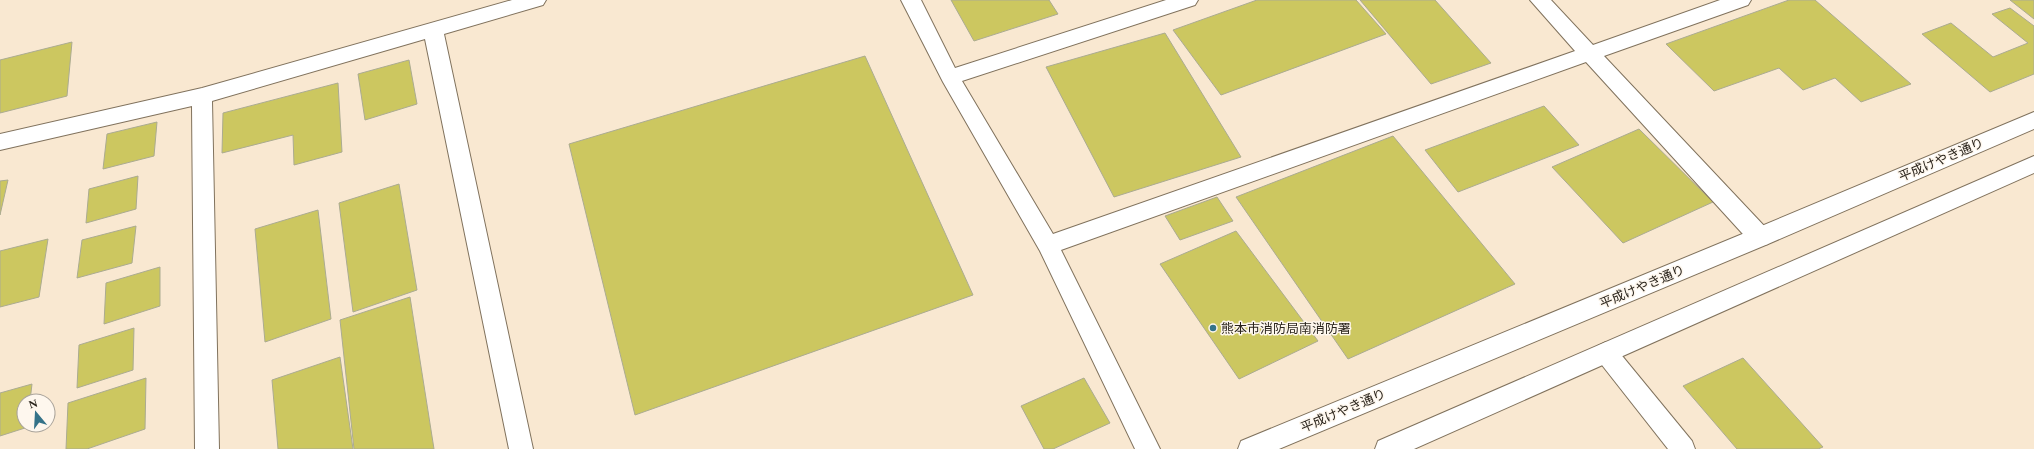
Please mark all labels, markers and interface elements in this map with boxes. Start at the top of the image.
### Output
street label: 平成けやき通り [1896,133,1987,187]
street label: 平成けやき通り [1597,260,1688,314]
place label: 熊本市消防局南消防署 [1221,319,1351,339]
marker: 熊本市消防局南消防署 [1208,323,1218,333]
street label: 平成けやき通り [1298,384,1389,438]
north arrow [16,393,56,433]
text: N [26,394,40,413]

